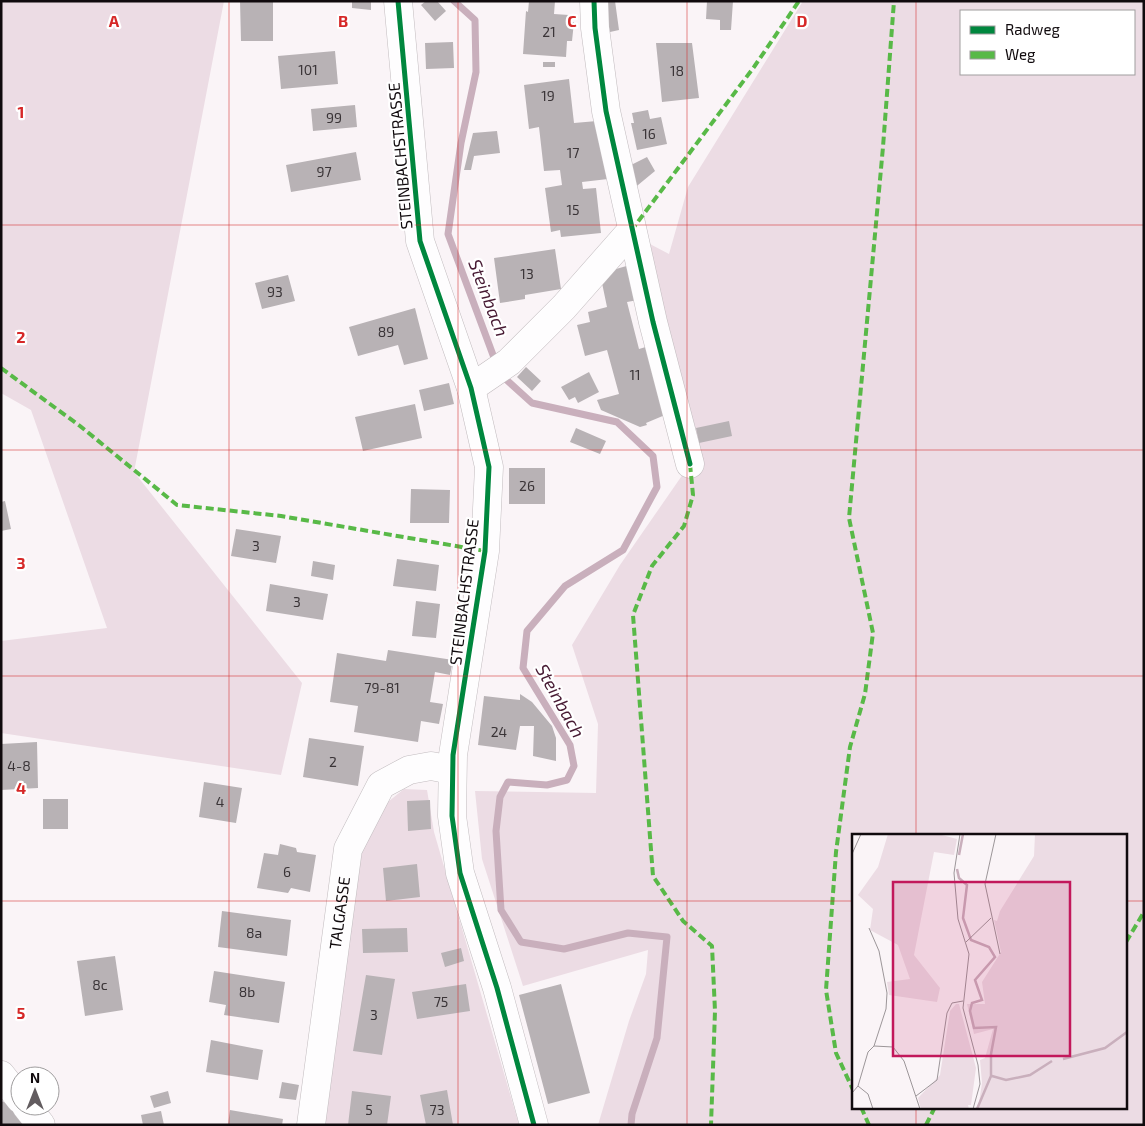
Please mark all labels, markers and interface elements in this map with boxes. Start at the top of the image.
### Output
legend [960,10,1135,75]
text: A [109,11,120,30]
text: B [338,11,348,30]
text: C [567,11,577,30]
text: D [797,11,808,30]
text: Radweg [1005,20,1060,38]
house number: 21 [542,23,556,40]
text: Weg [1005,45,1036,63]
house number: 101 [298,61,318,78]
house number: 18 [670,62,684,79]
street label: STEINBACHSTRASSE [384,82,415,230]
house number: 19 [541,87,555,104]
text: 1 [18,102,24,121]
house number: 99 [326,109,342,126]
house number: 16 [642,125,656,142]
house number: 17 [567,144,579,161]
house number: 97 [316,163,332,180]
house number: 15 [566,201,580,218]
water label: Steinbach [464,256,514,339]
house number: 13 [520,265,534,282]
house number: 93 [267,283,283,300]
house number: 89 [378,323,394,340]
text: 2 [16,327,26,346]
house number: 11 [629,366,641,383]
house number: 26 [519,477,535,494]
street label: STEINBACHSTRASSE [445,518,482,666]
house number: 3 [252,537,260,554]
text: 3 [16,553,26,572]
house number: 3 [293,593,301,610]
water label: Steinbach [532,660,590,741]
house number: 79-81 [364,679,400,696]
house number: 24 [491,723,507,740]
house number: 2 [329,753,337,770]
house number: 4-8 [7,757,31,774]
text: 4 [16,778,26,797]
house number: 4 [216,793,224,810]
inset map [852,834,1128,1108]
house number: 6 [283,863,291,880]
street label: TALGASSE [325,875,353,950]
house number: 8a [246,924,262,941]
house number: 8c [92,976,108,993]
house number: 8b [239,983,255,1000]
house number: 75 [434,993,448,1010]
text: 5 [17,1003,26,1022]
house number: 3 [370,1006,378,1023]
north arrow [10,1066,60,1116]
text: N [30,1069,40,1086]
house number: 5 [365,1101,373,1118]
house number: 73 [430,1101,444,1118]

